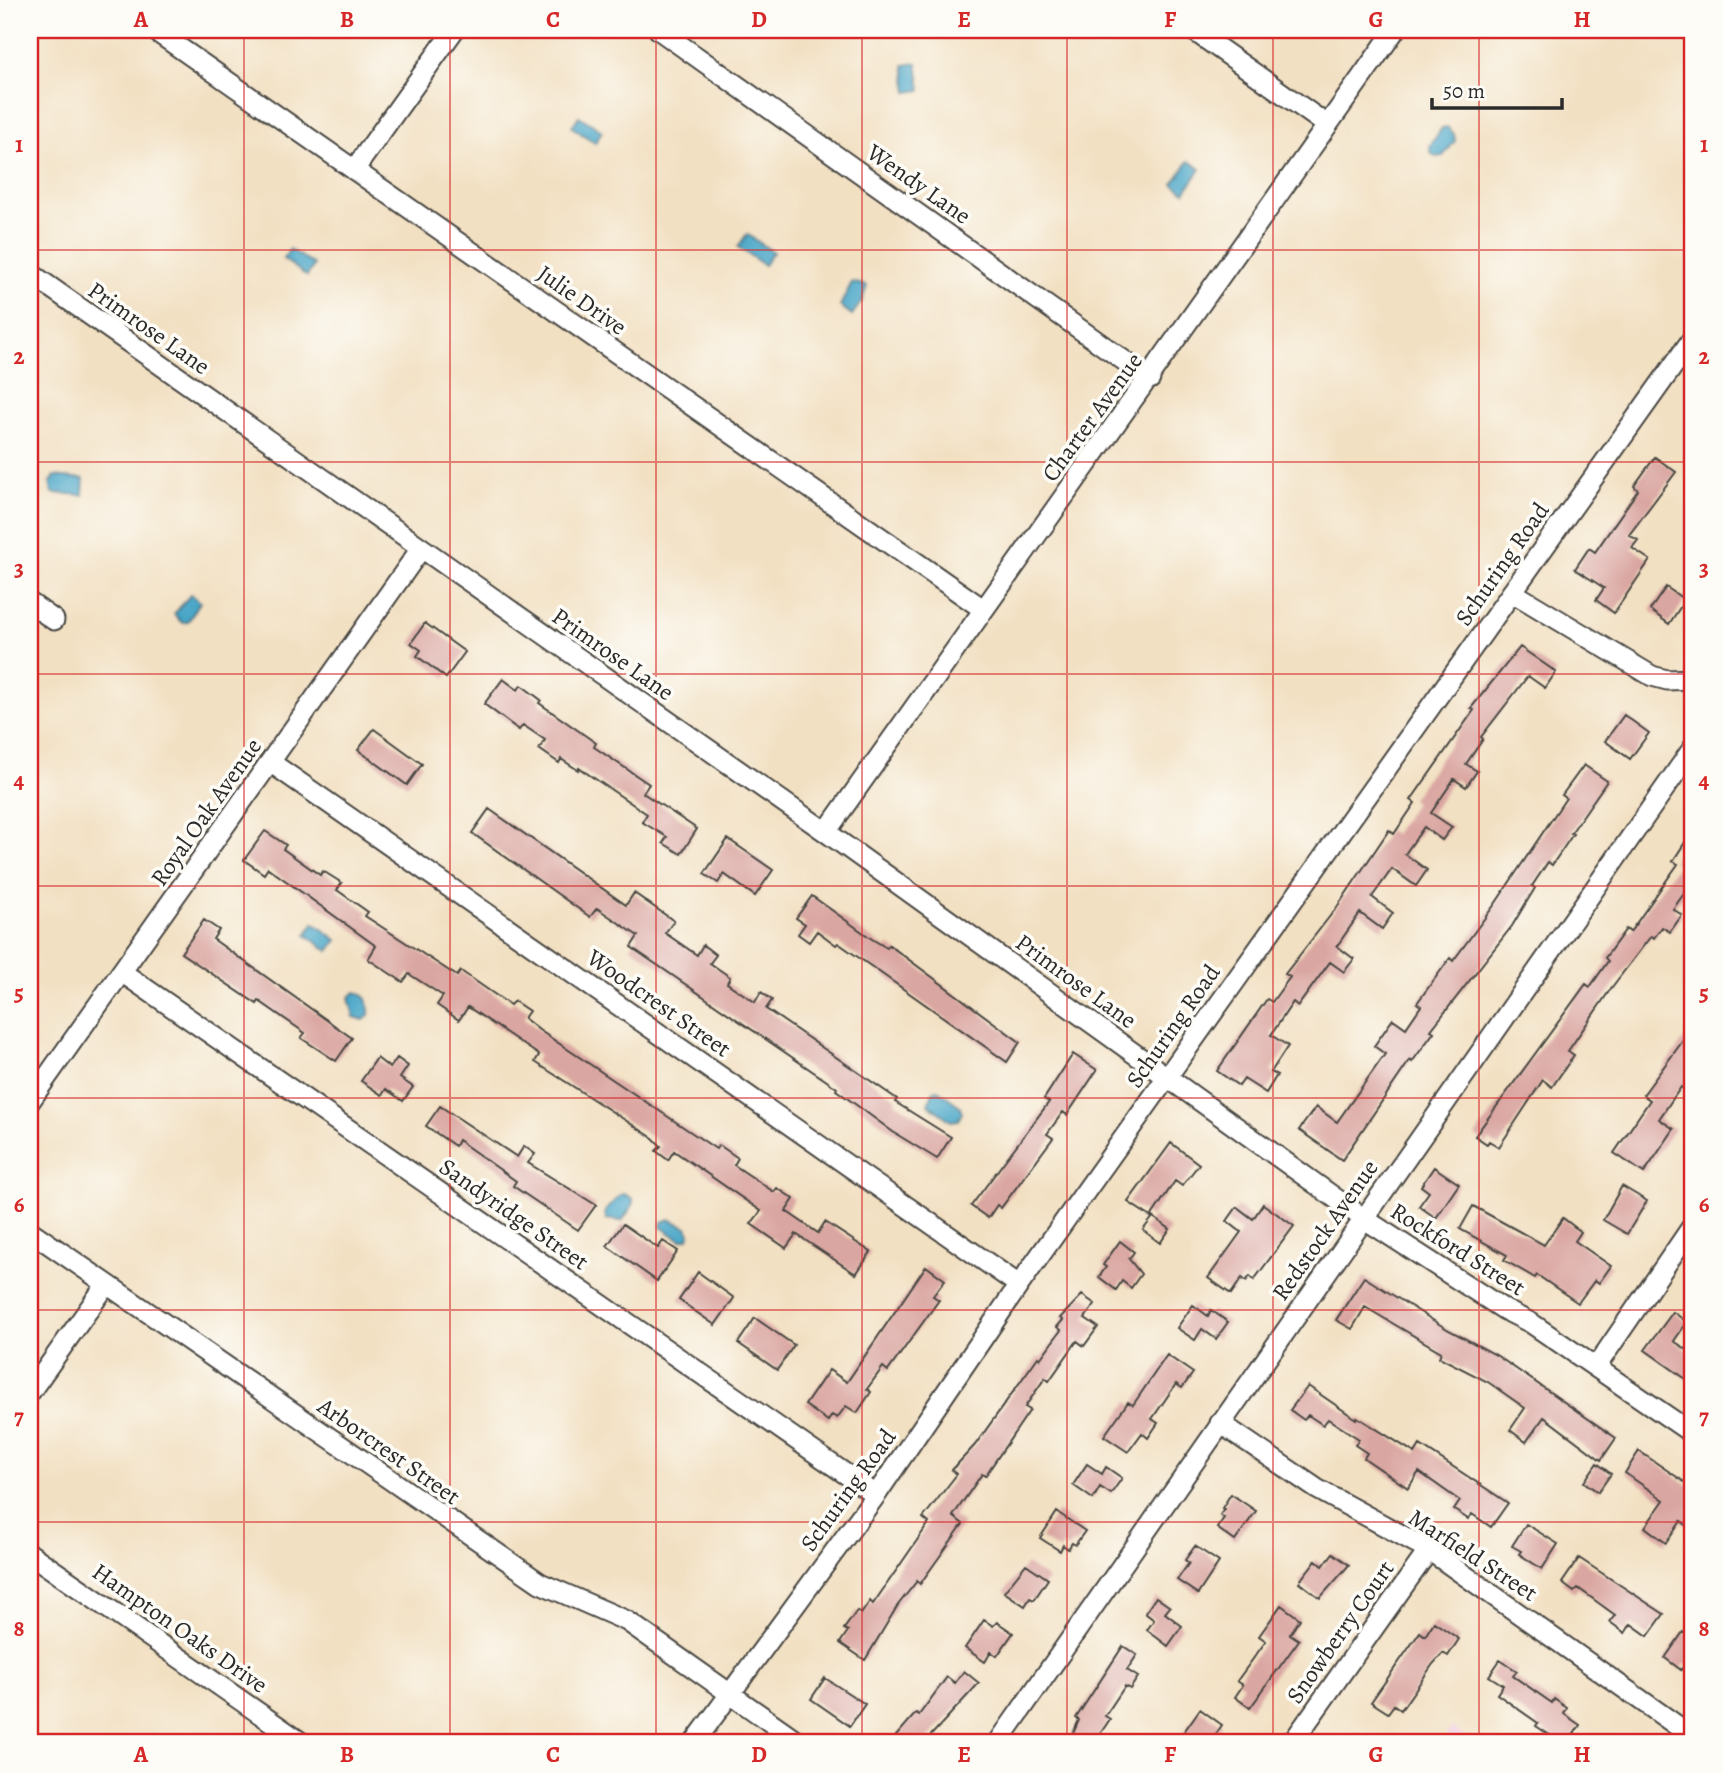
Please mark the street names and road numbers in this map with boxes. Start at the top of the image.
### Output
street label: Wendy Lane [860,136,977,232]
street label: Julie Drive [531,258,633,342]
street label: Primrose Lane [82,274,216,382]
street label: Charter Avenue [1034,346,1150,488]
street label: Schuring Road [1448,496,1556,632]
street label: Primrose Lane [546,600,680,708]
street label: Royal Oak Avenue [143,732,269,892]
street label: Primrose Lane [1009,926,1143,1036]
street label: Woodcrest Street [580,941,737,1064]
street label: Schuring Road [1119,958,1227,1094]
street label: Sandyridge Street [433,1151,595,1277]
street label: Redstock Avenue [1264,1153,1386,1307]
street label: Rockford Street [1385,1195,1531,1303]
street label: Arborcrest Street [311,1389,467,1512]
street label: Schuring Road [793,1422,903,1558]
street label: Marfield Street [1402,1501,1544,1609]
street label: Snowberry Court [1279,1554,1401,1710]
street label: Hampton Oaks Drive [86,1555,274,1701]

